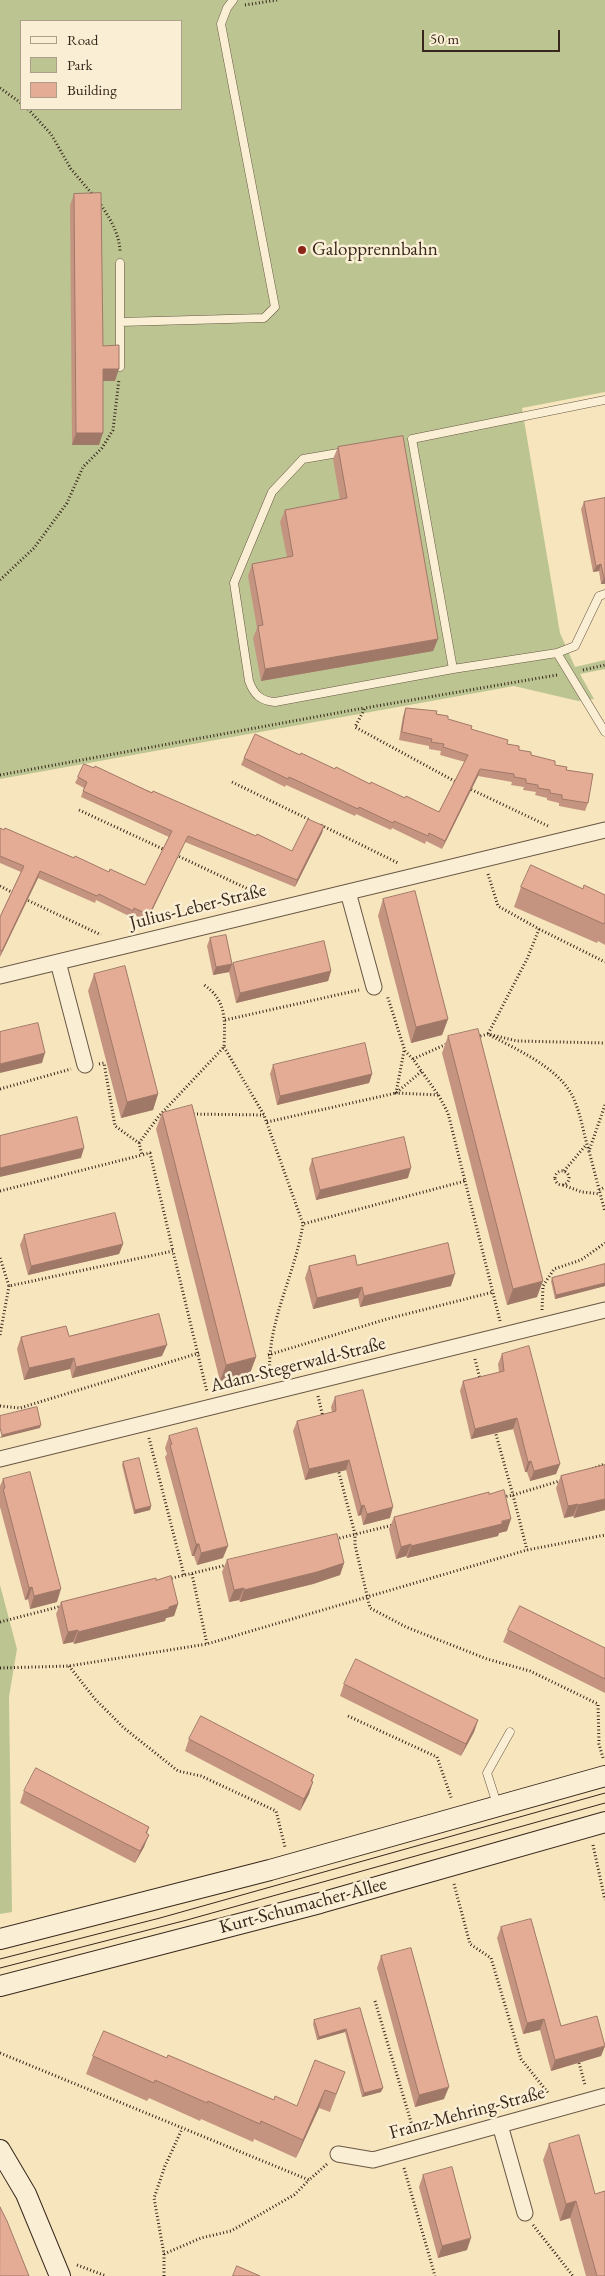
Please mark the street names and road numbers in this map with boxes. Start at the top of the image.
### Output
street label: Julius-Leber-Straße [127,879,269,935]
street label: Adam-Stegerwald-Straße [208,1332,388,1398]
street label: Kurt-Schumacher-Allee [217,1873,389,1939]
street label: Franz-Mehring-Straße [387,2081,547,2145]

